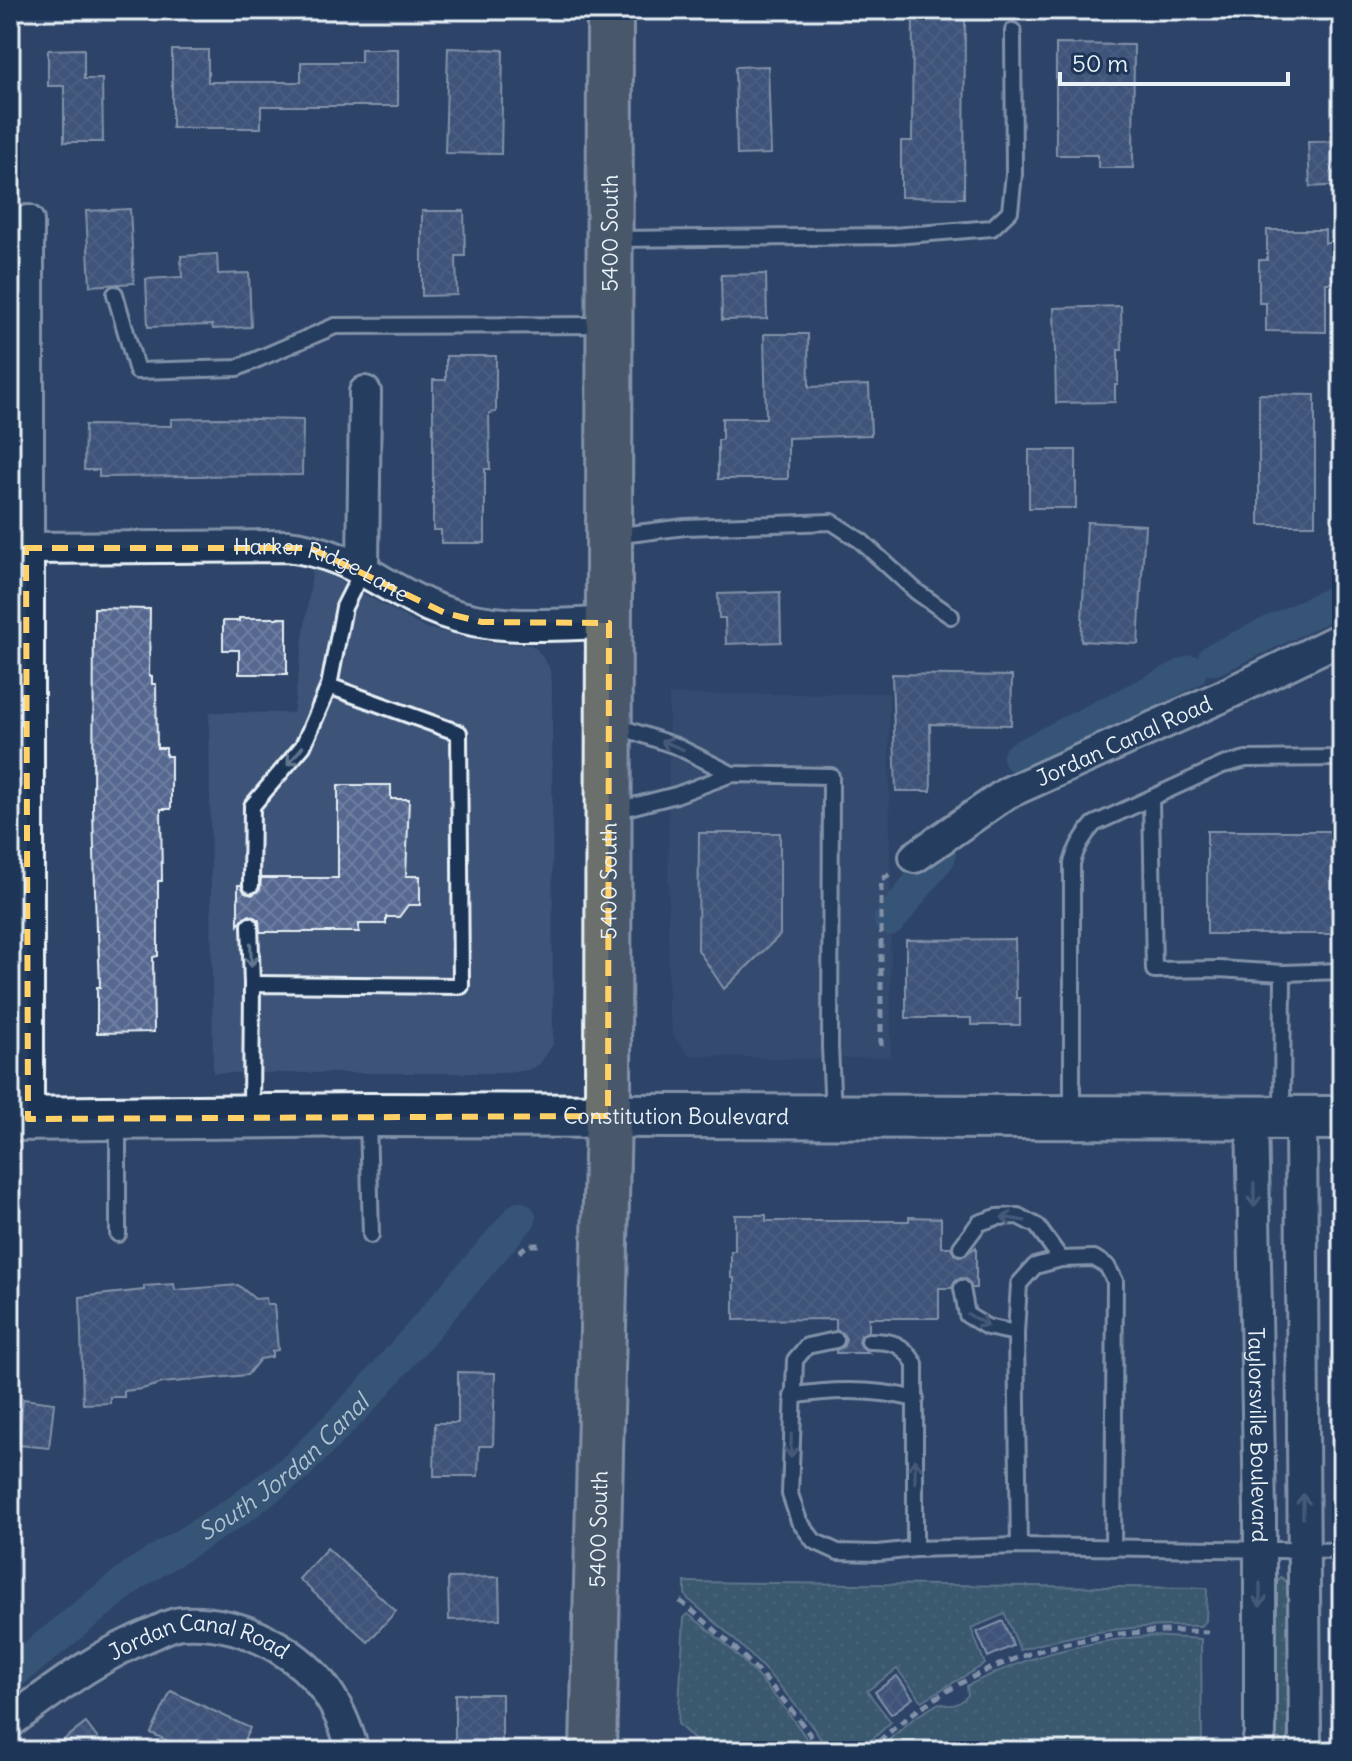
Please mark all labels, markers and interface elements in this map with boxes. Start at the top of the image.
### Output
scale bar [1060,36,1288,86]
text: 50 m [1072,48,1128,78]
street label: 5400 South [595,175,624,292]
street label: Harker Ridge Lane [234,532,414,608]
street label: Jordan Canal Road [1031,689,1216,792]
one-way arrow [660,737,685,751]
one-way arrow [286,745,303,766]
street label: 5400 South [594,823,623,940]
one-way arrow [244,941,259,968]
street label: Constitution Boulevard [563,1102,789,1130]
one-way arrow [1246,1181,1261,1208]
one-way arrow [1001,1211,1027,1226]
one-way arrow [966,1312,989,1328]
street label: Taylorsville Boulevard [1242,1327,1274,1543]
water label: South Jordan Canal [192,1385,377,1547]
one-way arrow [783,1432,799,1459]
one-way arrow [908,1458,923,1485]
street label: 5400 South [583,1470,614,1588]
one-way arrow [1295,1493,1311,1520]
one-way arrow [1252,1581,1268,1608]
text: Jordan Canal Road [103,1609,295,1666]
street label: Jordan Canal Road [103,1645,293,1671]

